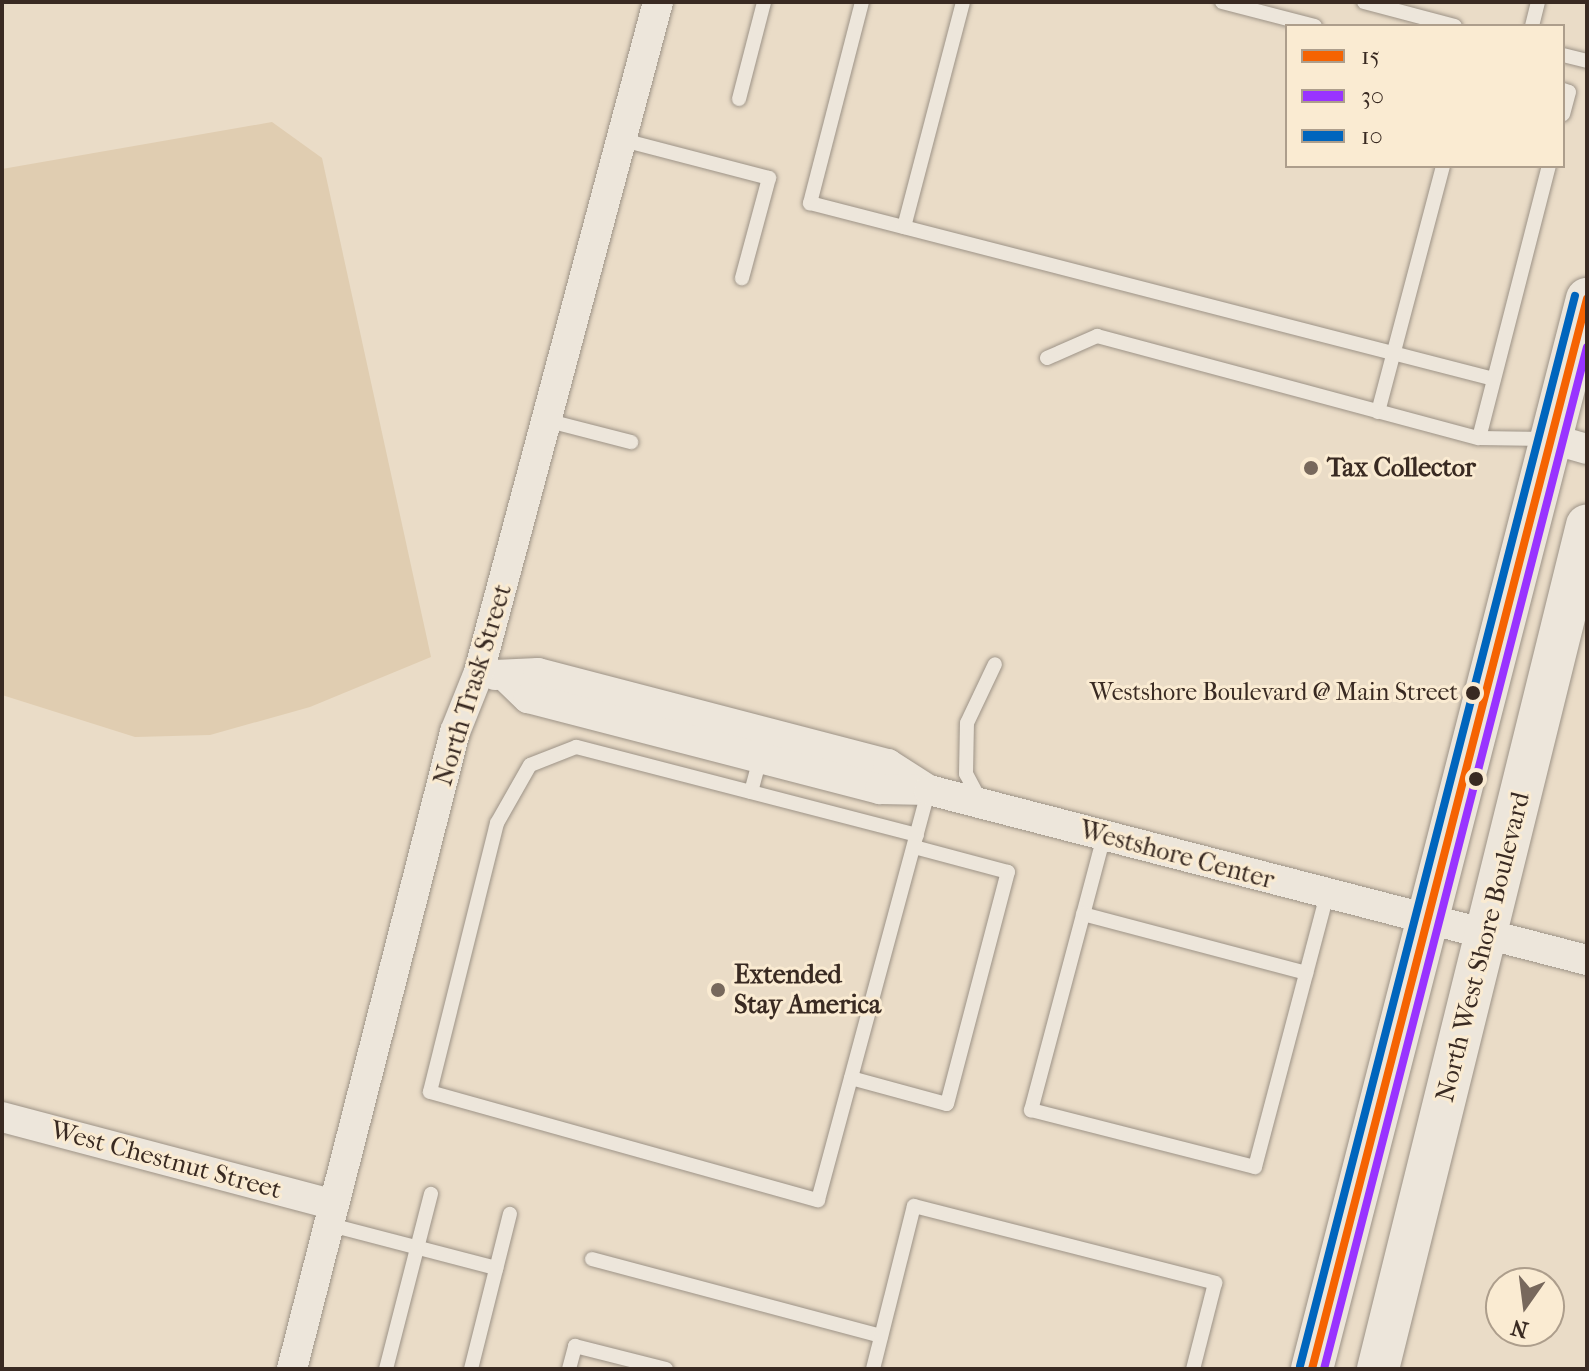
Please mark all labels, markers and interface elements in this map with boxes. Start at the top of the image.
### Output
legend [1285,24,1565,168]
text: 15 [1361,42,1380,70]
text: 30 [1361,82,1384,110]
text: 10 [1361,122,1383,150]
place label: Tax Collector [1327,452,1476,484]
marker: Tax Collector [1302,459,1320,477]
street label: North Trask Street [428,581,518,789]
place label: Westshore Boulevard @ Main Street [1090,679,1458,707]
marker: Westshore Boulevard @ Main Street [1465,685,1481,701]
unlabelled marker [1468,771,1484,787]
street label: North West Shore Boulevard [1429,789,1537,1105]
street label: Westshore Center [1076,814,1278,896]
place label: Extended Stay America [734,959,881,1020]
marker: Extended Stay America [709,981,727,999]
street label: West Chestnut Street [47,1114,285,1206]
north arrow [1485,1267,1565,1347]
text: N [1508,1314,1531,1343]

